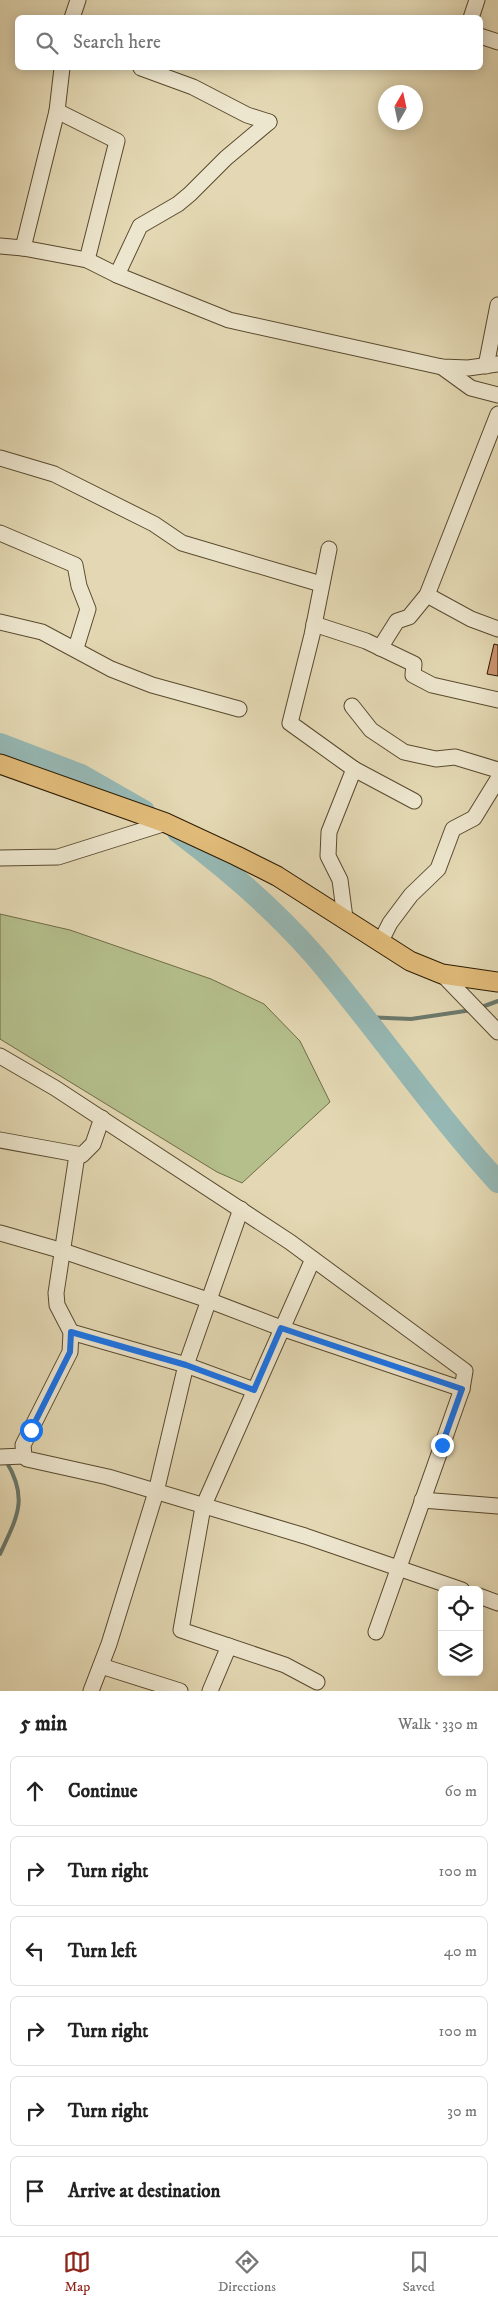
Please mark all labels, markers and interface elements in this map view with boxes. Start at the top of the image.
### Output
search box [15,15,483,70]
icon: search [33,29,61,57]
text: Search here [73,31,161,54]
north arrow [378,85,423,130]
route start [20,1419,43,1442]
route end [431,1434,454,1457]
map controls [438,1586,483,1676]
button: locate [438,1586,483,1631]
button: layers [438,1631,483,1676]
text: 5 min [20,1711,67,1737]
text: Walk · 330 m [398,1714,478,1734]
icon: ahead [21,1777,49,1805]
text: Continue [68,1780,138,1803]
text: 60 m [445,1781,477,1801]
icon: right [21,1857,49,1885]
text: Turn right [68,1860,148,1883]
text: 100 m [439,1861,477,1881]
icon: left [21,1937,49,1965]
text: Turn left [68,1940,137,1963]
text: 40 m [444,1941,477,1961]
icon: right [21,2017,49,2045]
text: Turn right [68,2020,148,2043]
text: 100 m [439,2021,477,2041]
icon: right [21,2097,49,2125]
text: Turn right [68,2100,148,2123]
text: 30 m [447,2101,477,2121]
icon: arrive [21,2177,49,2205]
text: Arrive at destination [68,2180,220,2203]
tab: Map [63,2248,91,2296]
tab: Directions [218,2248,276,2296]
tab: Saved [403,2248,435,2296]

